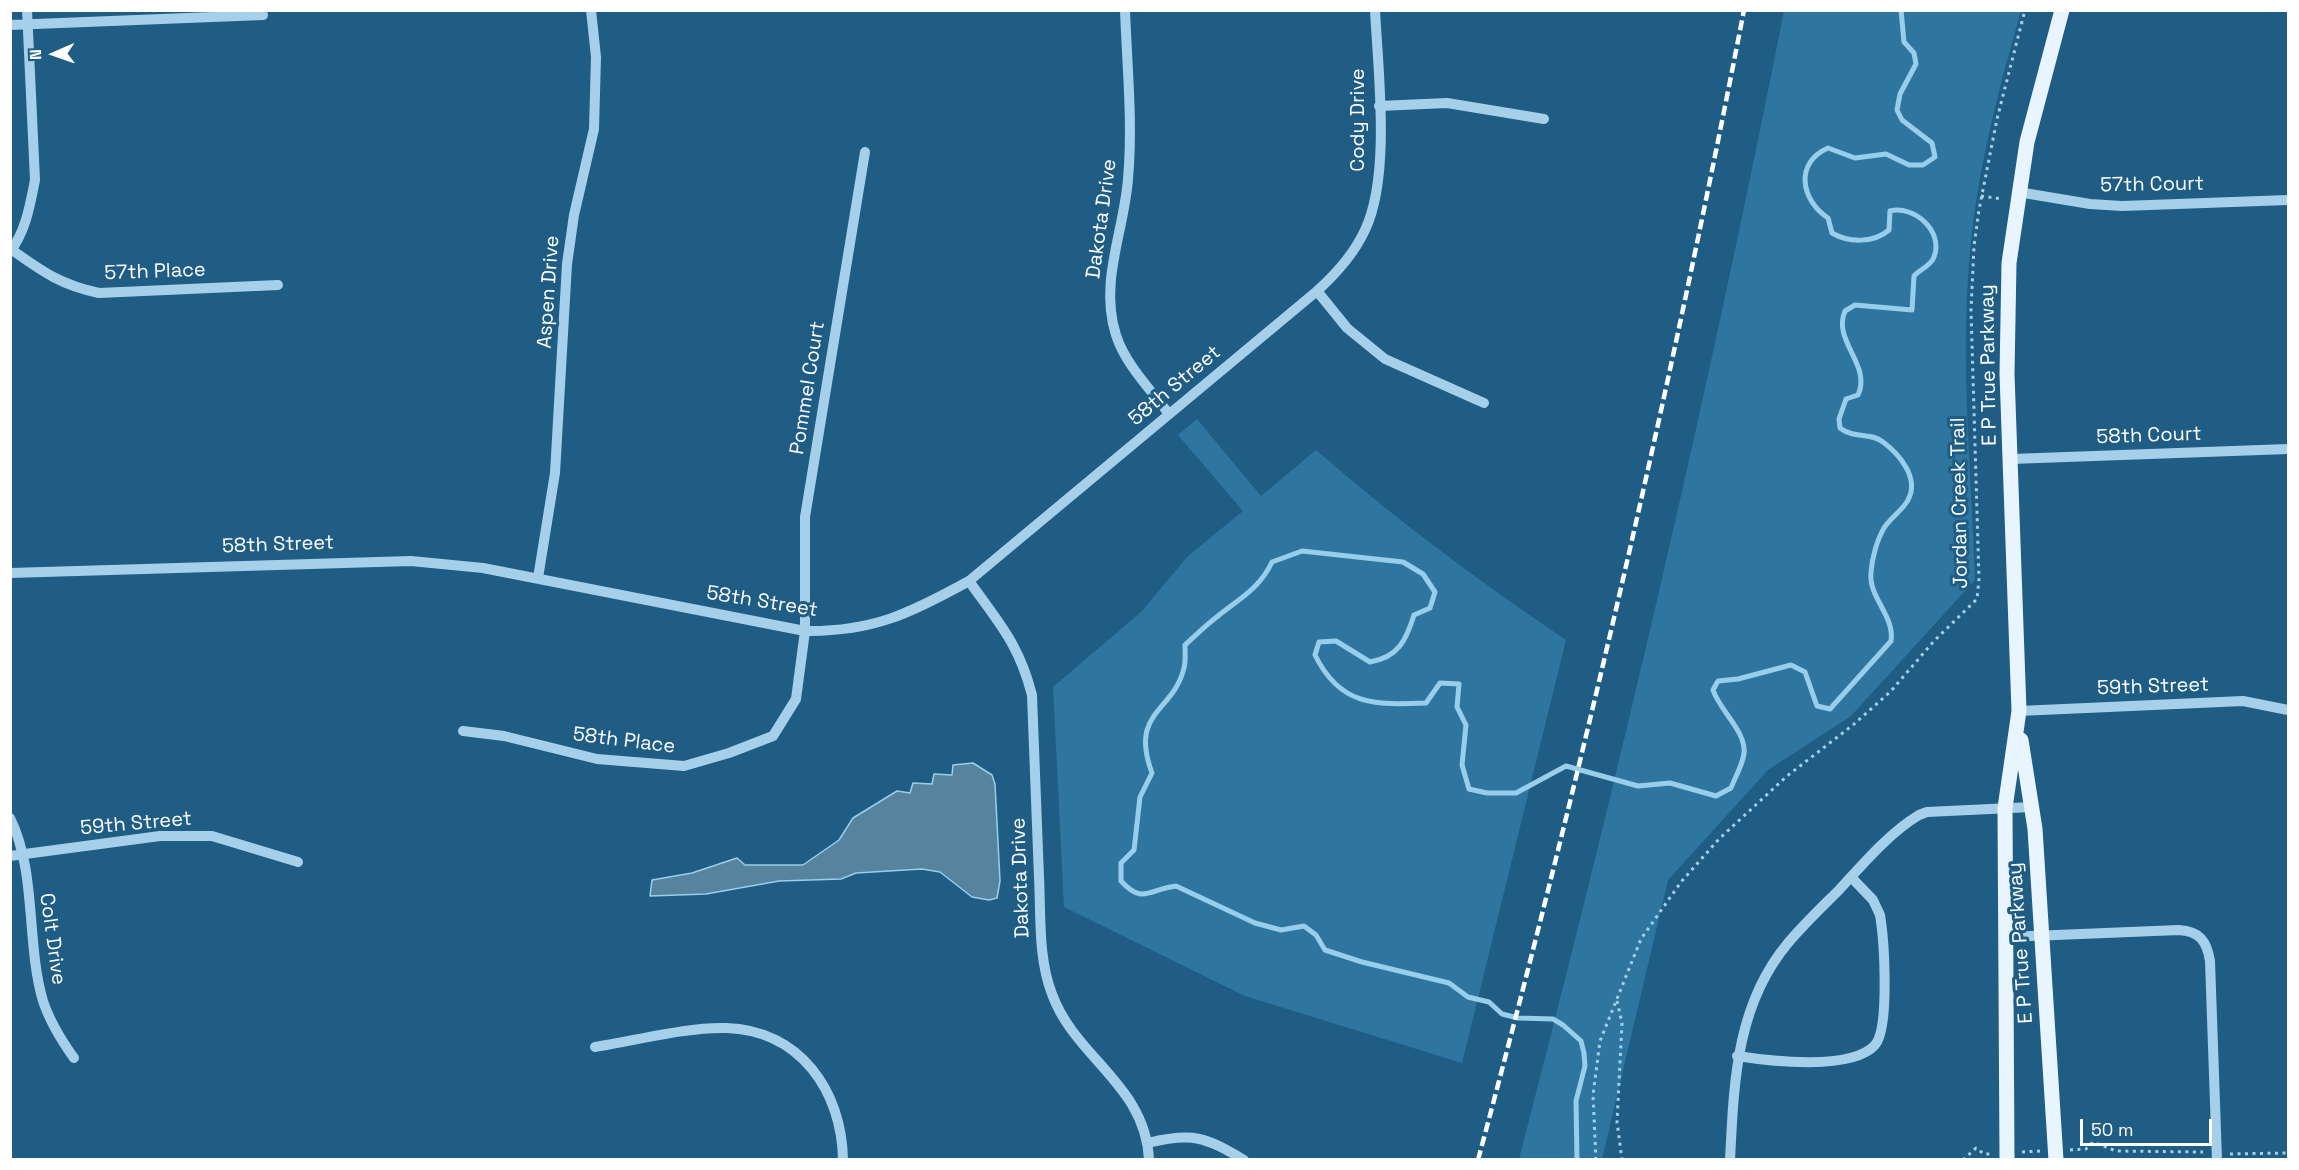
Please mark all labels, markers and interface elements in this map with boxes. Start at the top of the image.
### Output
north arrow [24,24,84,84]
text: N [25,49,46,60]
street label: Cody Drive [1347,68,1371,172]
street label: Dakota Drive [1082,158,1122,280]
street label: 57th Court [2100,172,2204,198]
street label: Aspen Drive [533,235,565,349]
street label: 57th Place [104,258,206,286]
street label: E P True Parkway [1976,284,2002,446]
street label: Pommel Court [786,320,830,456]
street label: 58th Street [1124,341,1226,431]
street label: Jordan Creek Trail [1947,417,1973,589]
street label: 58th Court [2096,422,2202,450]
street label: 58th Street [222,531,334,559]
street label: 58th Street [705,581,819,623]
street label: 59th Street [2097,673,2209,701]
street label: 58th Place [571,723,677,759]
street label: 59th Street [79,807,193,841]
street label: Dakota Drive [1007,817,1035,939]
street label: E P True Parkway [2003,862,2039,1024]
street label: Colt Drive [34,892,70,986]
scale bar [2083,1107,2215,1145]
text: 50 m [2091,1118,2133,1141]

